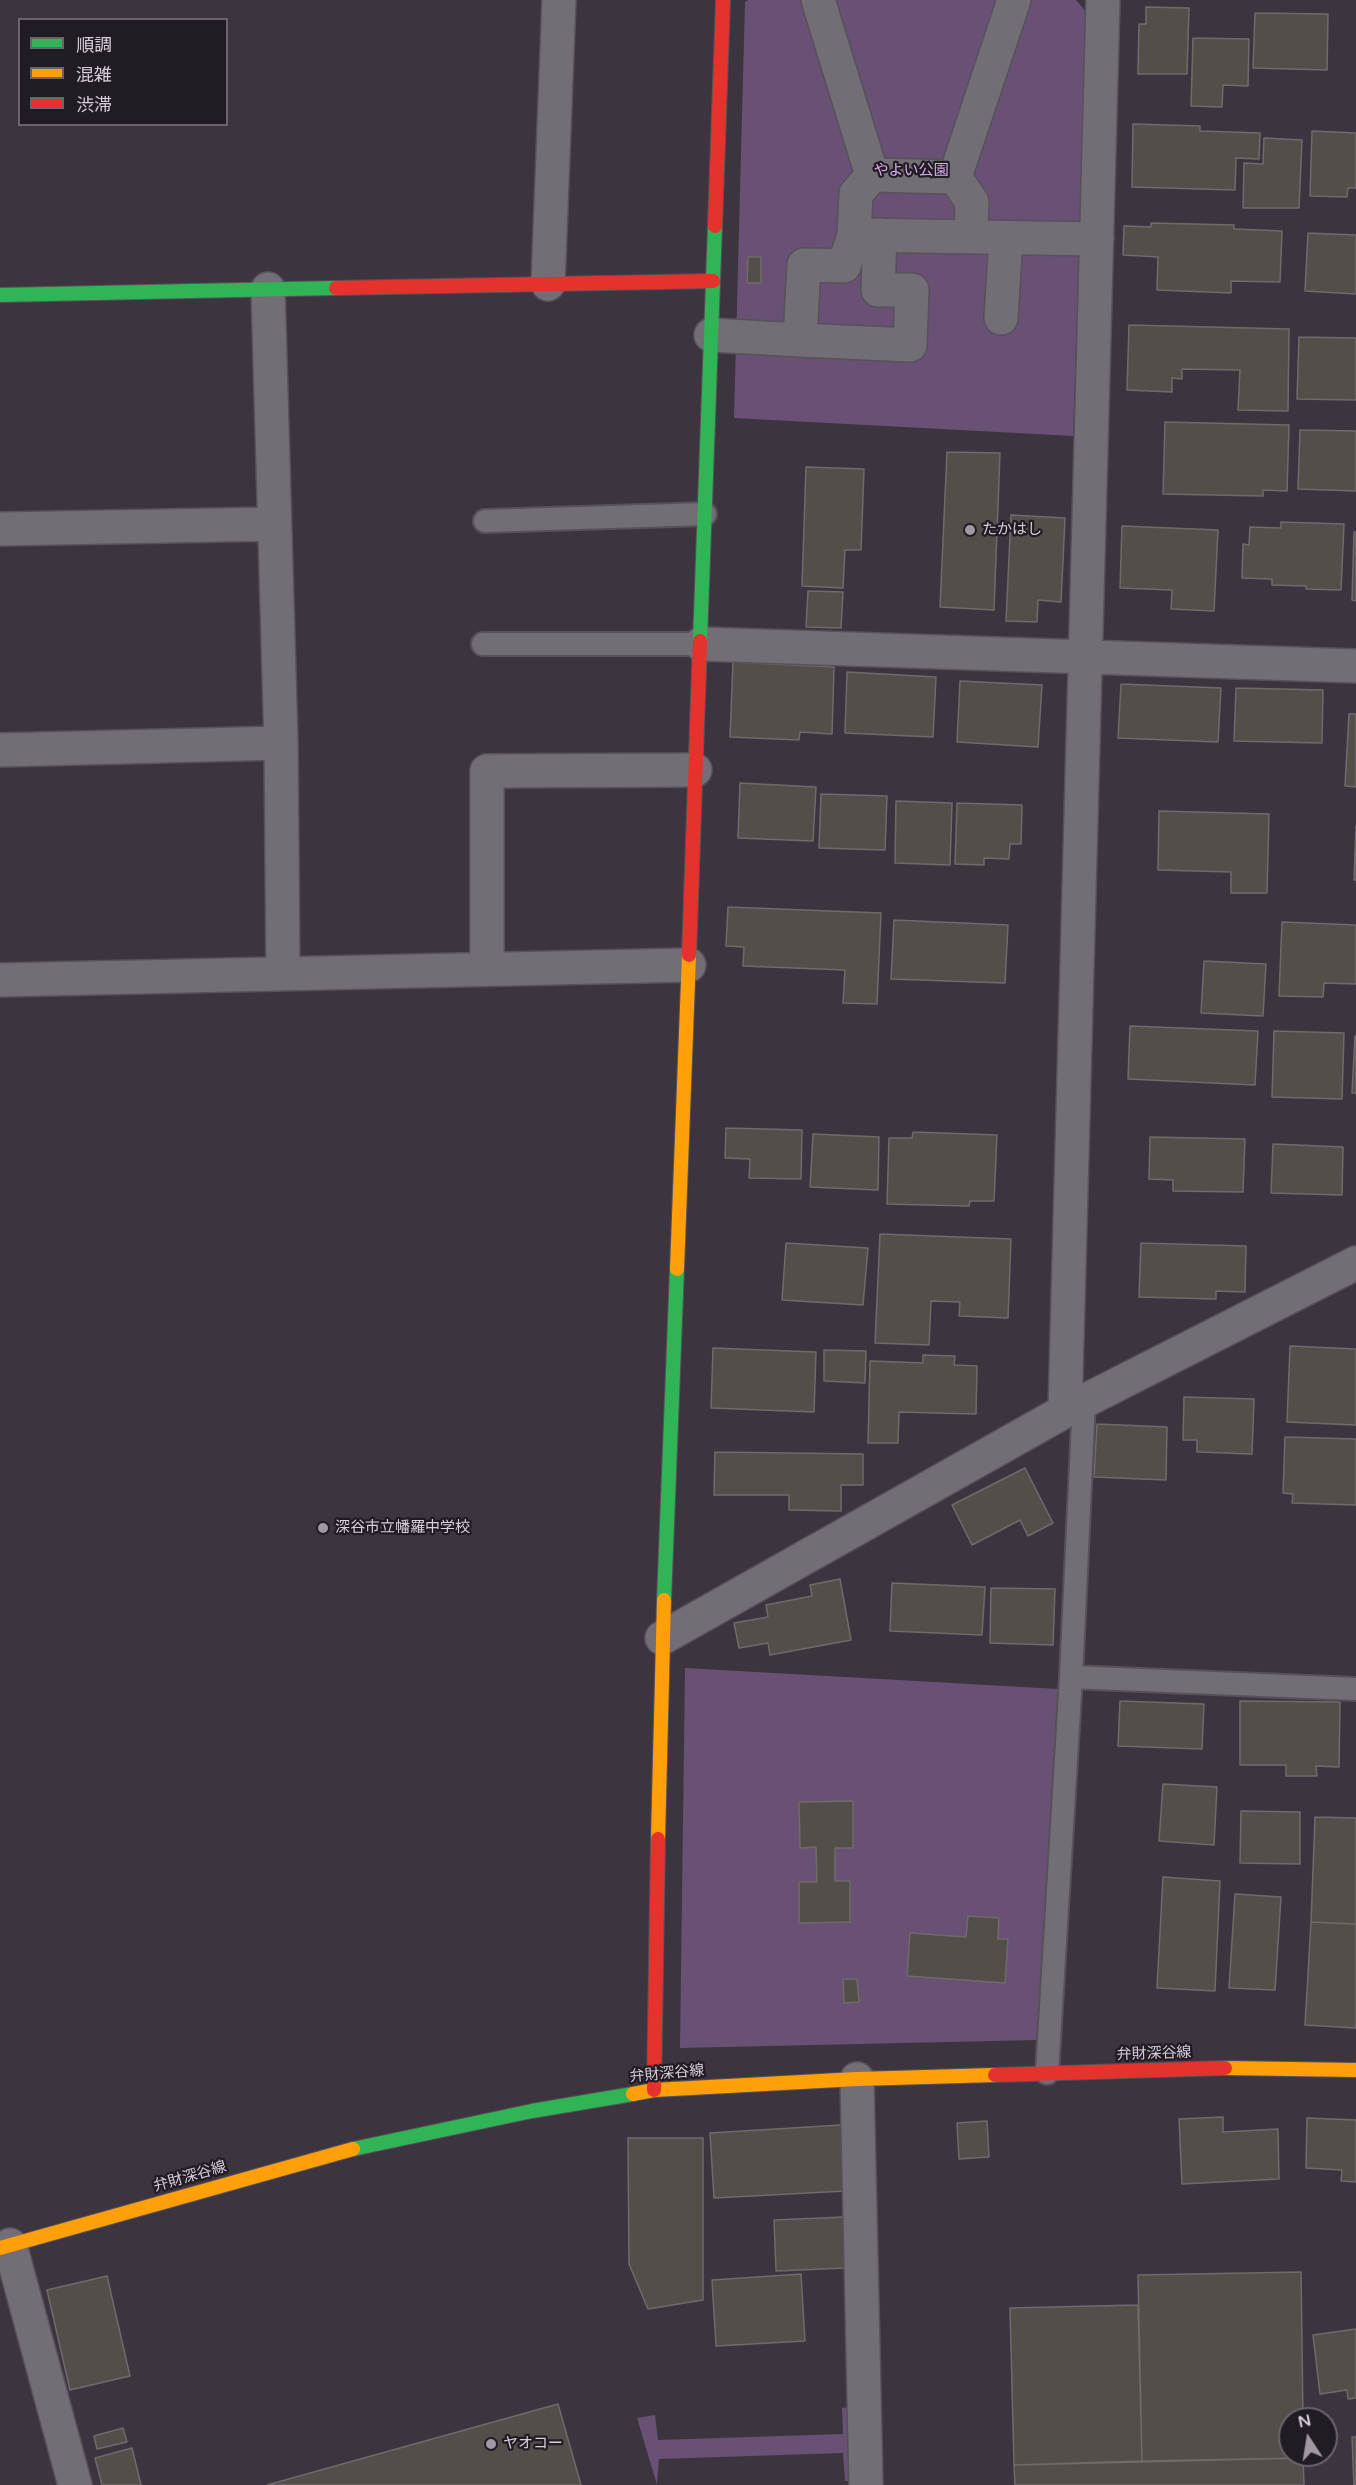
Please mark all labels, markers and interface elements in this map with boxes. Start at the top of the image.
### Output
legend [18,18,228,126]
text: 順調 [76,34,112,56]
text: 混雑 [76,64,112,86]
text: 渋滞 [76,94,112,116]
park label: やよい公園 [874,162,948,180]
place label: たかはし [982,521,1042,539]
marker: たかはし [963,523,977,537]
place label: 深谷市立幡羅中学校 [335,1519,470,1537]
marker: 深谷市立幡羅中学校 [316,1521,330,1535]
street label: 弁財深谷線 [1116,2044,1192,2064]
street label: 弁財深谷線 [629,2062,705,2086]
street label: 弁財深谷線 [151,2158,229,2196]
north arrow [1278,2407,1338,2467]
text: N [1296,2410,1313,2432]
place label: ヤオコー [503,2435,563,2453]
marker: ヤオコー [484,2437,498,2451]

